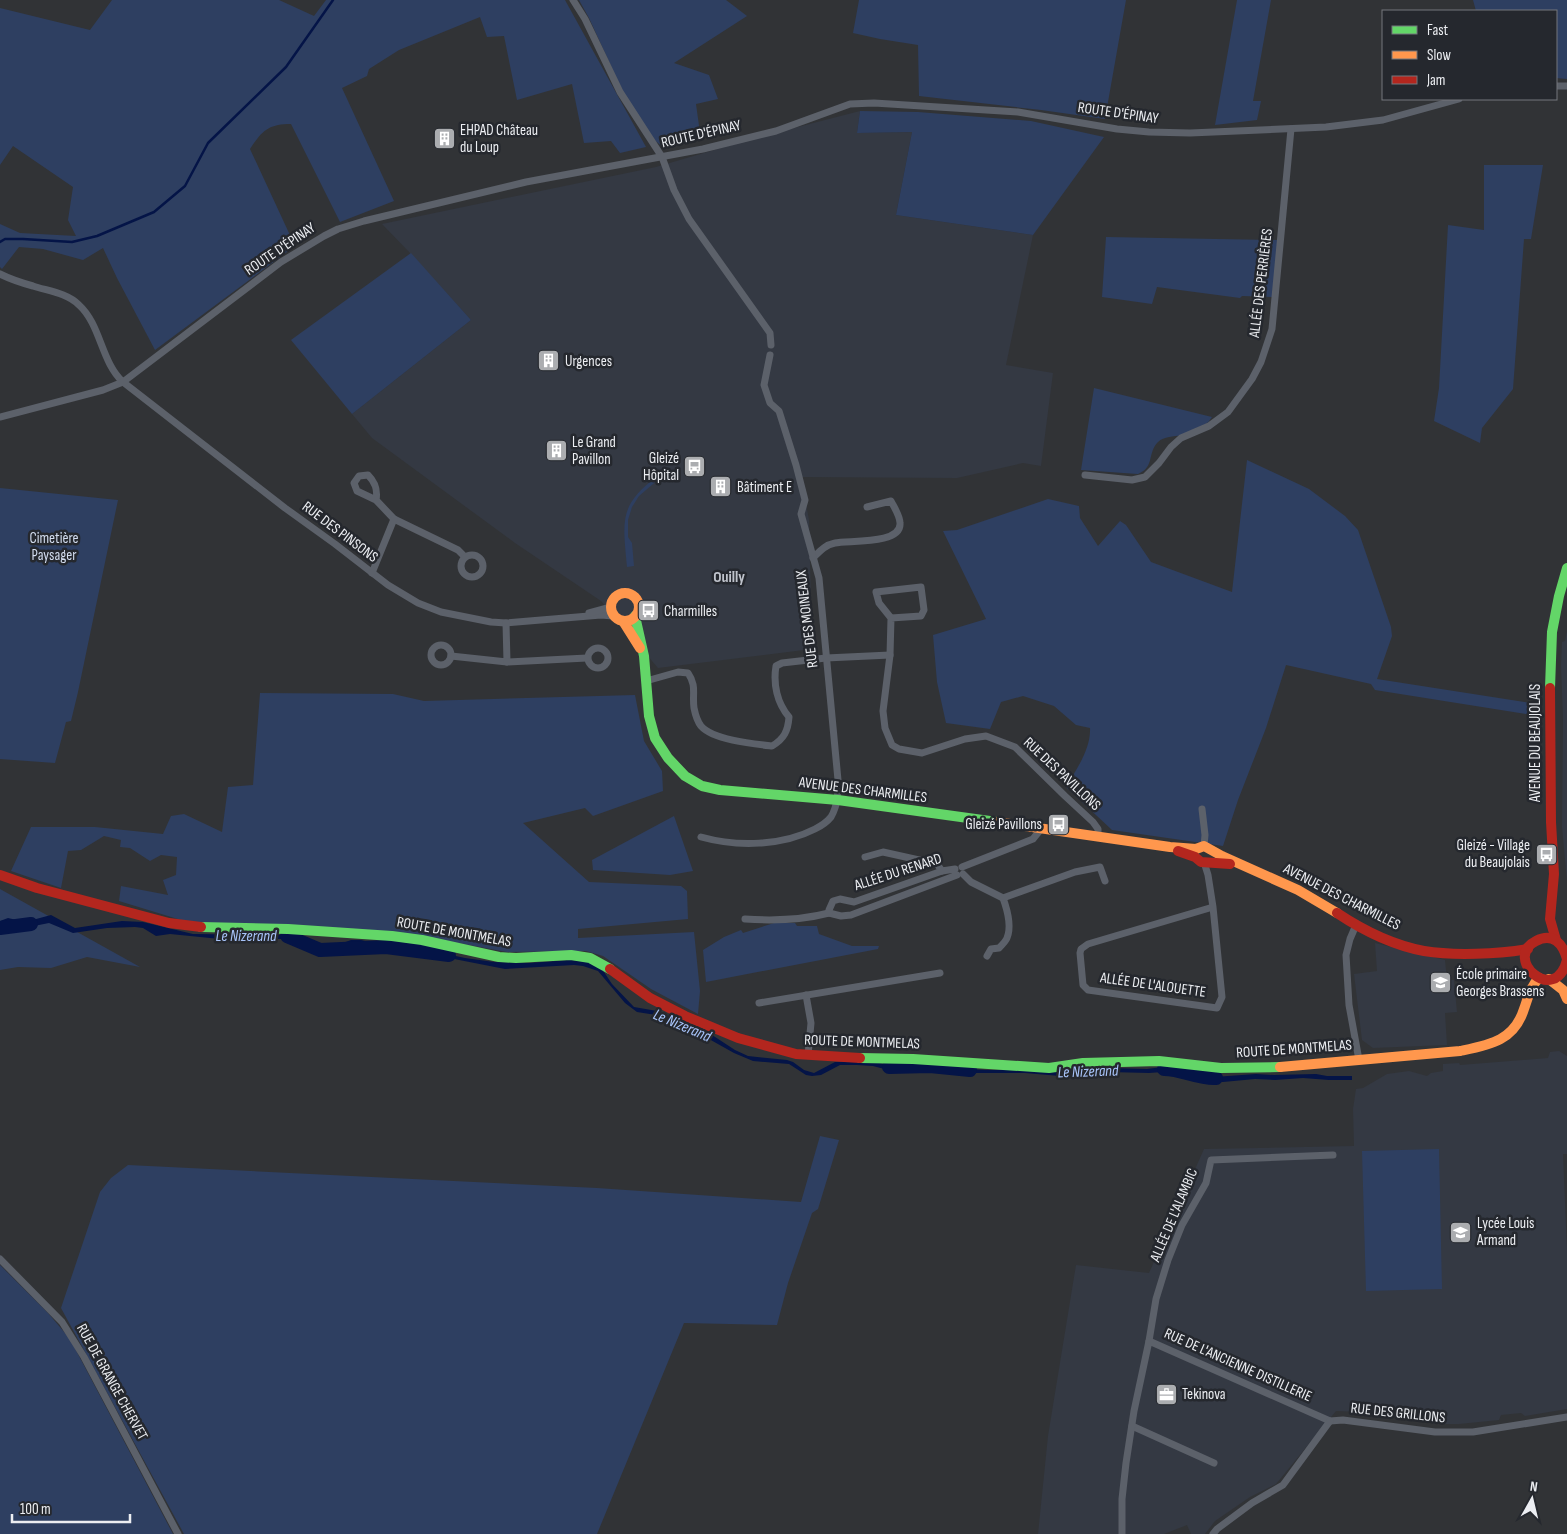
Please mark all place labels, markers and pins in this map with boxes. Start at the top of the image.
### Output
place label: EHPAD Château du Loup [460,121,538,157]
building icon: EHPAD Château du Loup [432,127,456,151]
building icon: Urgences [537,349,561,373]
place label: Urgences [565,352,612,371]
place label: Le Grand Pavillon [572,433,616,469]
building icon: Le Grand Pavillon [544,439,568,463]
place label: Gleizé Hôpital [643,449,679,485]
bus stop icon: Gleizé Hôpital [683,455,707,479]
building icon: Bâtiment E [709,475,733,499]
place label: Bâtiment E [737,478,792,497]
bus stop icon: Charmilles [636,599,660,623]
place label: Charmilles [664,602,717,621]
bus stop icon: Gleizé Pavillons [1046,812,1070,836]
place label: Gleizé Pavillons [965,815,1042,834]
place label: Gleizé - Village du Beaujolais [1457,836,1530,872]
bus stop icon: Gleizé - Village du Beaujolais [1534,842,1558,866]
place label: École primaire Georges Brassens [1456,965,1544,1001]
school or university icon: École primaire Georges Brassens [1428,971,1452,995]
place label: Lycée Louis Armand [1476,1214,1534,1250]
school or university icon: Lycée Louis Armand [1449,1220,1473,1244]
office icon: Tekinova [1154,1382,1178,1406]
place label: Tekinova [1182,1385,1226,1404]

